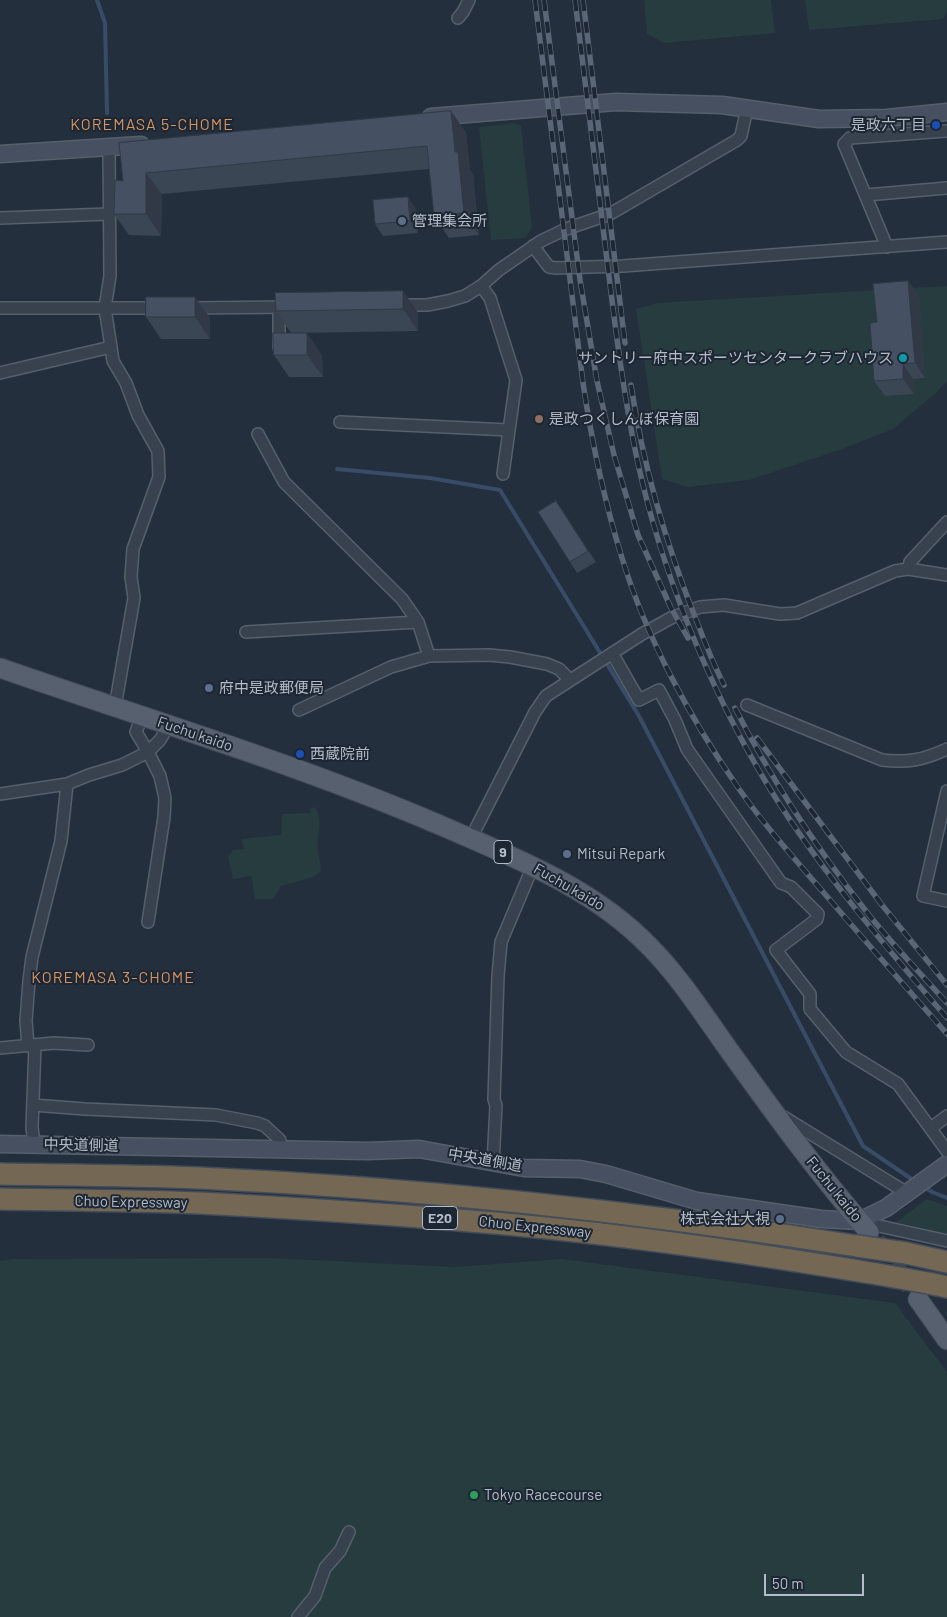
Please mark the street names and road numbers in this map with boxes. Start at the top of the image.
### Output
street label: Fuchu kaido [155,713,235,755]
road number: 9 [494,840,512,864]
street label: Fuchu kaido [531,860,607,914]
street label: 中央道側道 [43,1135,119,1155]
street label: 中央道側道 [447,1145,523,1175]
street label: Fuchu kaido [802,1153,866,1225]
street label: Chuo Expressway [74,1192,188,1212]
road number: E20 [422,1206,458,1230]
street label: Chuo Expressway [478,1212,592,1242]

